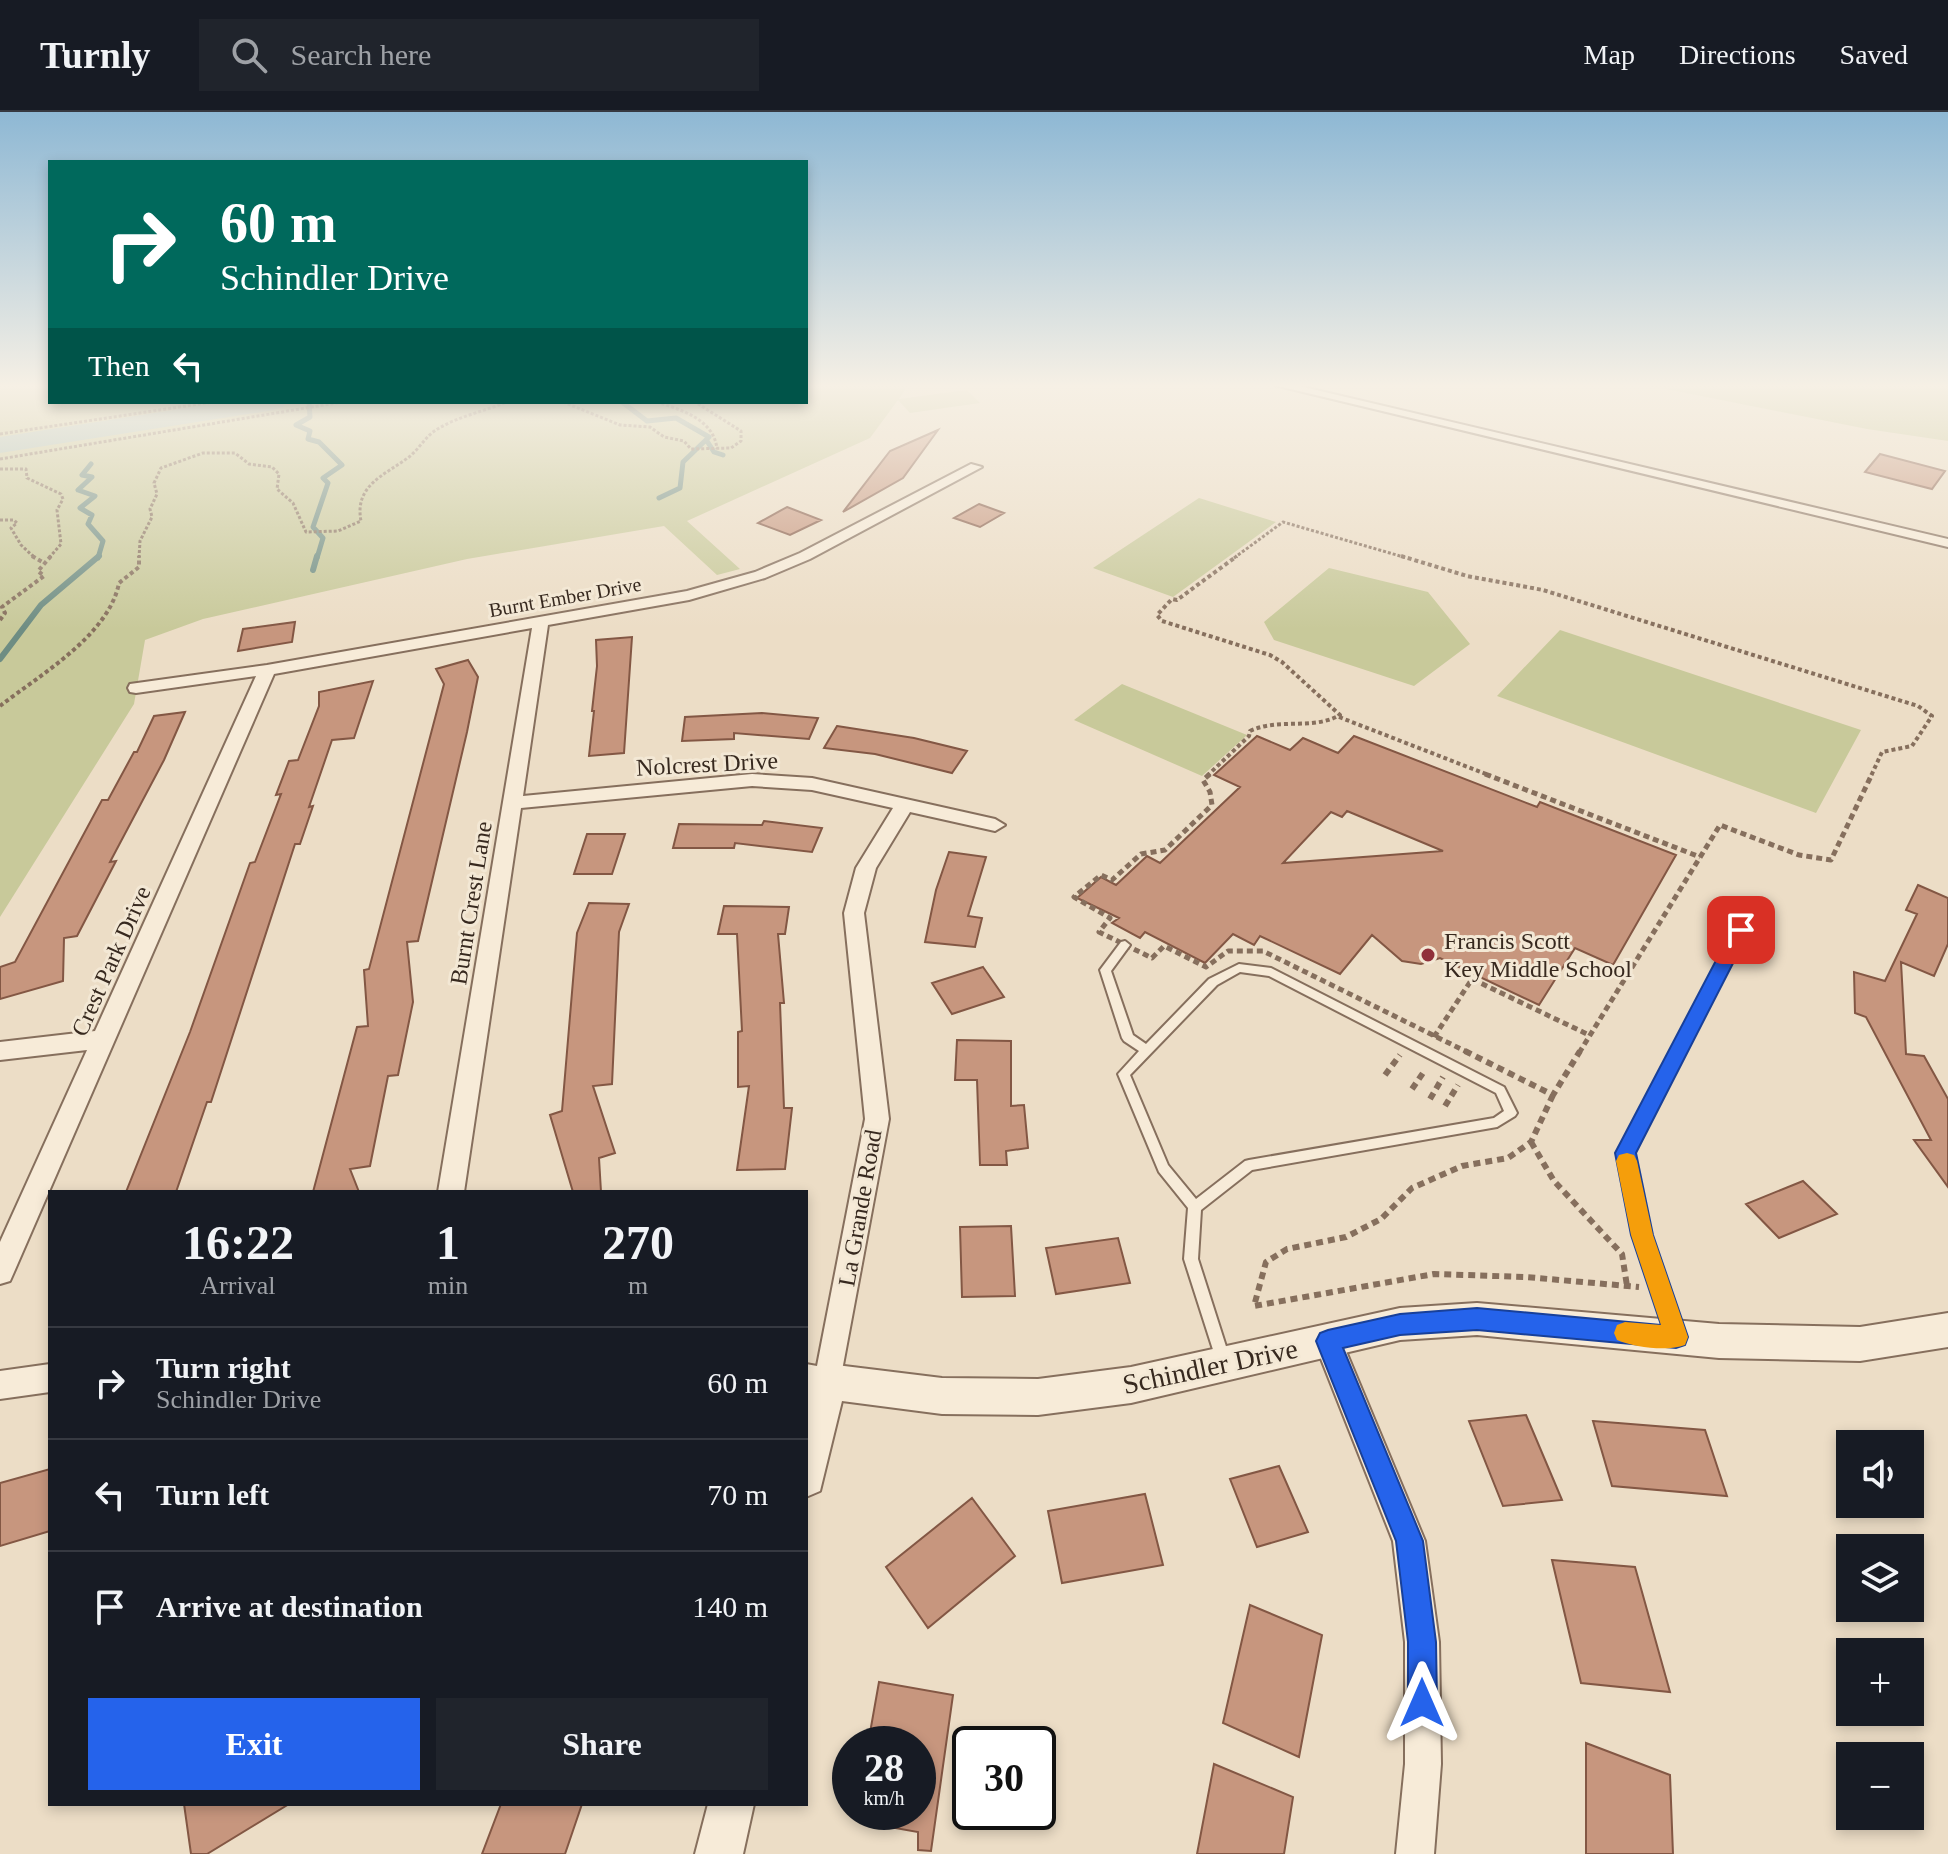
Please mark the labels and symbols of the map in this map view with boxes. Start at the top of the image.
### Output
street label: Burnt Ember Drive [487,573,643,621]
street label: Nolcrest Drive [635,747,779,781]
street label: Burnt Crest Lane [445,819,497,987]
street label: Crest Park Drive [66,882,156,1040]
pin [1707,896,1775,964]
place label: Francis Scott Key Middle School [1444,928,1632,982]
marker: Francis Scott Key Middle School [1419,946,1437,964]
street label: La Grande Road [833,1128,887,1288]
street label: Schindler Drive [1120,1333,1300,1400]
position arrow [1380,1661,1464,1745]
speed limit sign: 30 [952,1726,1056,1830]

